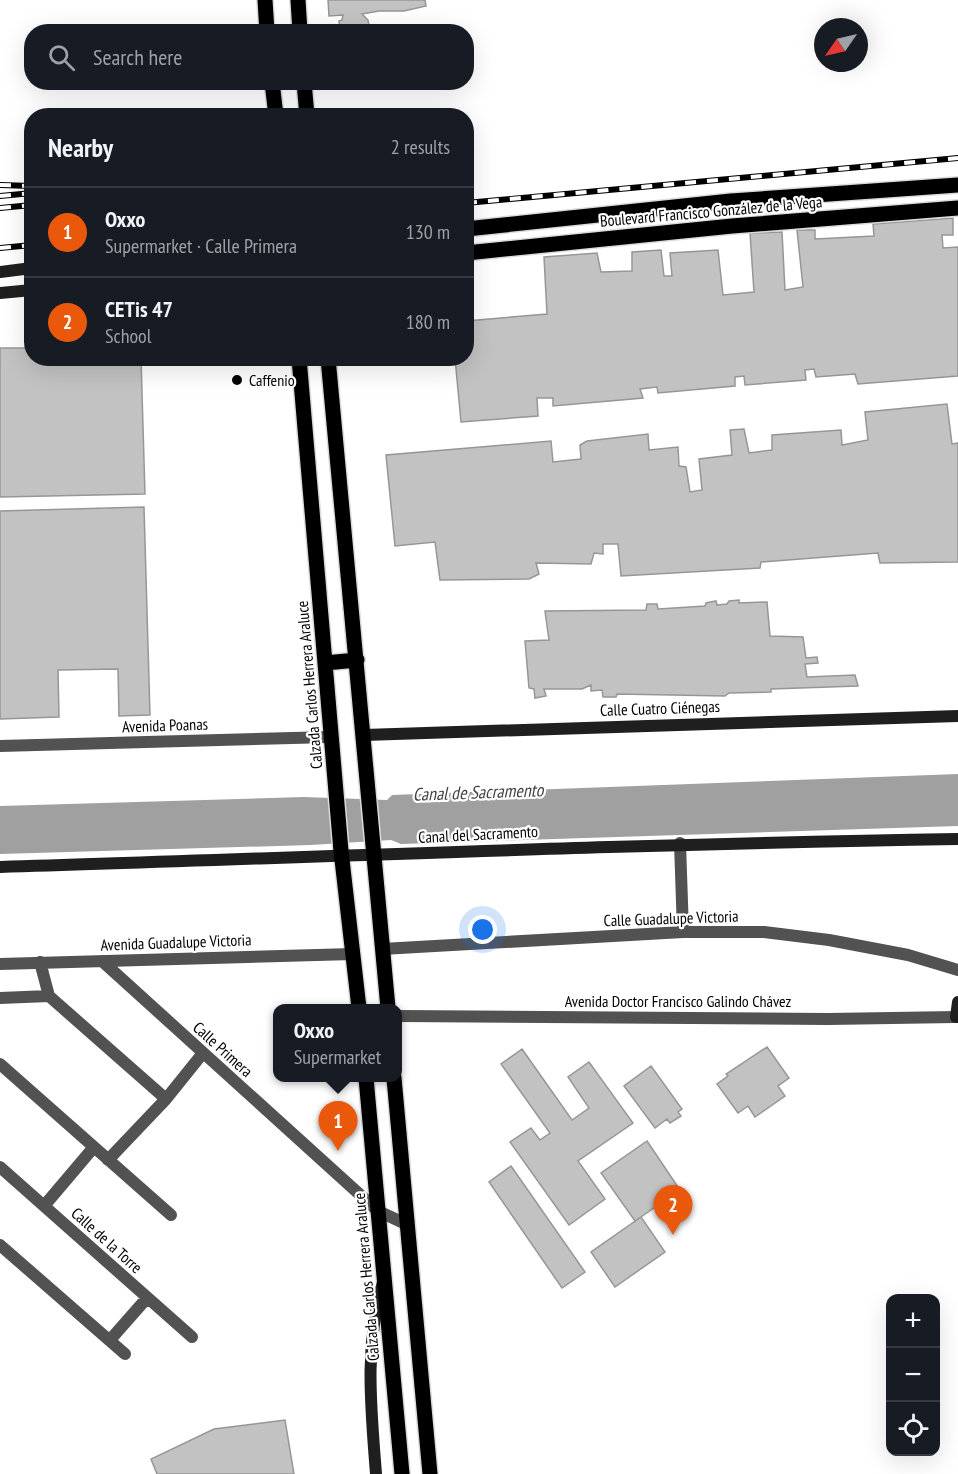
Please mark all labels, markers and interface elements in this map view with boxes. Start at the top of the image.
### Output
north arrow [814,18,868,72]
search box [24,24,474,90]
icon: search [45,41,78,74]
text: Search here [93,43,182,71]
text: Nearby [48,131,113,164]
text: 2 results [391,134,450,160]
street label: Boulevard Francisco González de la Vega [599,191,823,231]
text: Oxxo [105,205,145,233]
text: 1 [63,219,72,245]
text: 130 m [406,219,450,245]
text: Supermarket · Calle Primera [105,233,297,259]
text: CETis 47 [105,295,173,323]
text: 2 [63,309,72,335]
text: 180 m [406,309,450,335]
text: School [105,323,151,349]
place label: Caffenio [249,370,295,390]
marker: Caffenio [230,373,244,387]
street label: Calzada Carlos Herrera Araluce [292,600,326,770]
street label: Calle Cuatro Ciénegas [600,696,720,720]
street label: Avenida Poanas [122,714,208,736]
water label: Canal de Sacramento [412,778,545,806]
street label: Canal del Sacramento [418,821,538,847]
street label: Calle Guadalupe Victoria [603,906,739,930]
your location [468,915,497,944]
street label: Avenida Guadalupe Victoria [100,929,252,955]
street label: Avenida Doctor Francisco Galindo Chávez [565,991,792,1011]
popup [273,1004,402,1082]
text: Oxxo [294,1016,334,1044]
street label: Calle Primera [189,1017,257,1081]
text: Supermarket [294,1044,381,1070]
pin: 1 [318,1102,358,1151]
pin: 2 [654,1186,692,1235]
street label: Calzada Carlos Herrera Araluce [349,1192,383,1362]
street label: Calle de la Torre [67,1203,147,1277]
map controls [886,1294,940,1456]
button: + [886,1294,940,1348]
button: − [886,1348,940,1402]
button: locate [886,1402,940,1456]

